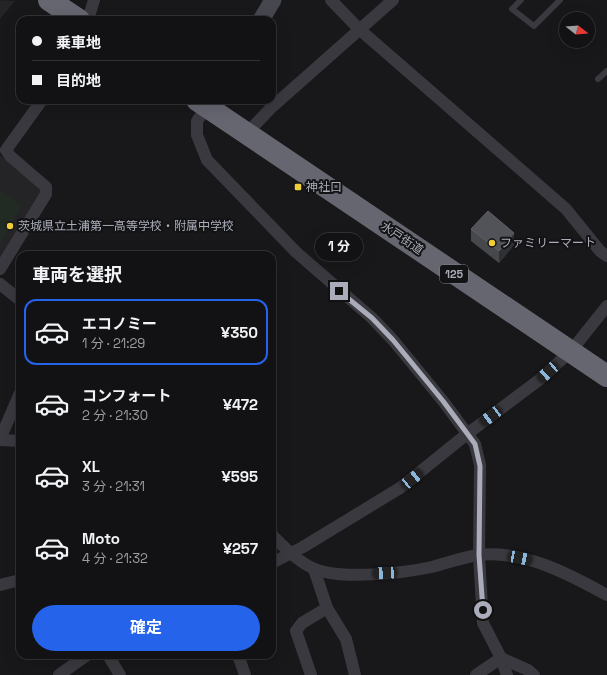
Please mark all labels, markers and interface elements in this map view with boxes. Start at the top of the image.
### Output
north arrow [559,12,595,48]
map controls [559,12,595,48]
text: 乗車地 [56,33,101,52]
text: 目的地 [56,71,101,90]
place label: 神社口 [306,179,342,195]
marker: 神社口 [293,182,303,192]
place label: 茨城県立土浦第一高等学校・附属中学校 [18,218,234,234]
street label: 水戸街道 [378,218,426,258]
marker: 茨城県立土浦第一高等学校・附属中学校 [5,221,15,231]
callout: 1 分 [315,233,363,261]
place label: ファミリーマート [500,235,596,251]
text: 1 分 [328,238,350,255]
marker: ファミリーマート [487,238,497,248]
text: 車両を選択 [32,263,122,286]
road number: 125 [440,265,468,283]
route end [330,282,348,300]
icon: car [34,314,70,350]
text: エコノミー [82,314,157,333]
text: ¥350 [221,323,258,342]
text: 1 分 · 21:29 [82,335,145,352]
car [535,360,561,384]
icon: car [34,386,70,422]
text: コンフォート [82,386,172,405]
text: ¥472 [223,395,258,414]
car [478,404,504,428]
text: 2 分 · 21:30 [82,407,148,424]
text: XL [82,457,100,476]
icon: car [34,458,70,494]
text: ¥595 [221,467,258,486]
car [399,467,425,491]
text: 3 分 · 21:31 [82,478,145,495]
text: Moto [82,529,120,548]
icon: car [34,530,70,566]
text: ¥257 [223,539,258,558]
text: 4 分 · 21:32 [82,550,148,567]
car [507,550,533,566]
car [373,566,397,580]
route start [474,601,492,619]
button: 確定 [32,605,260,651]

